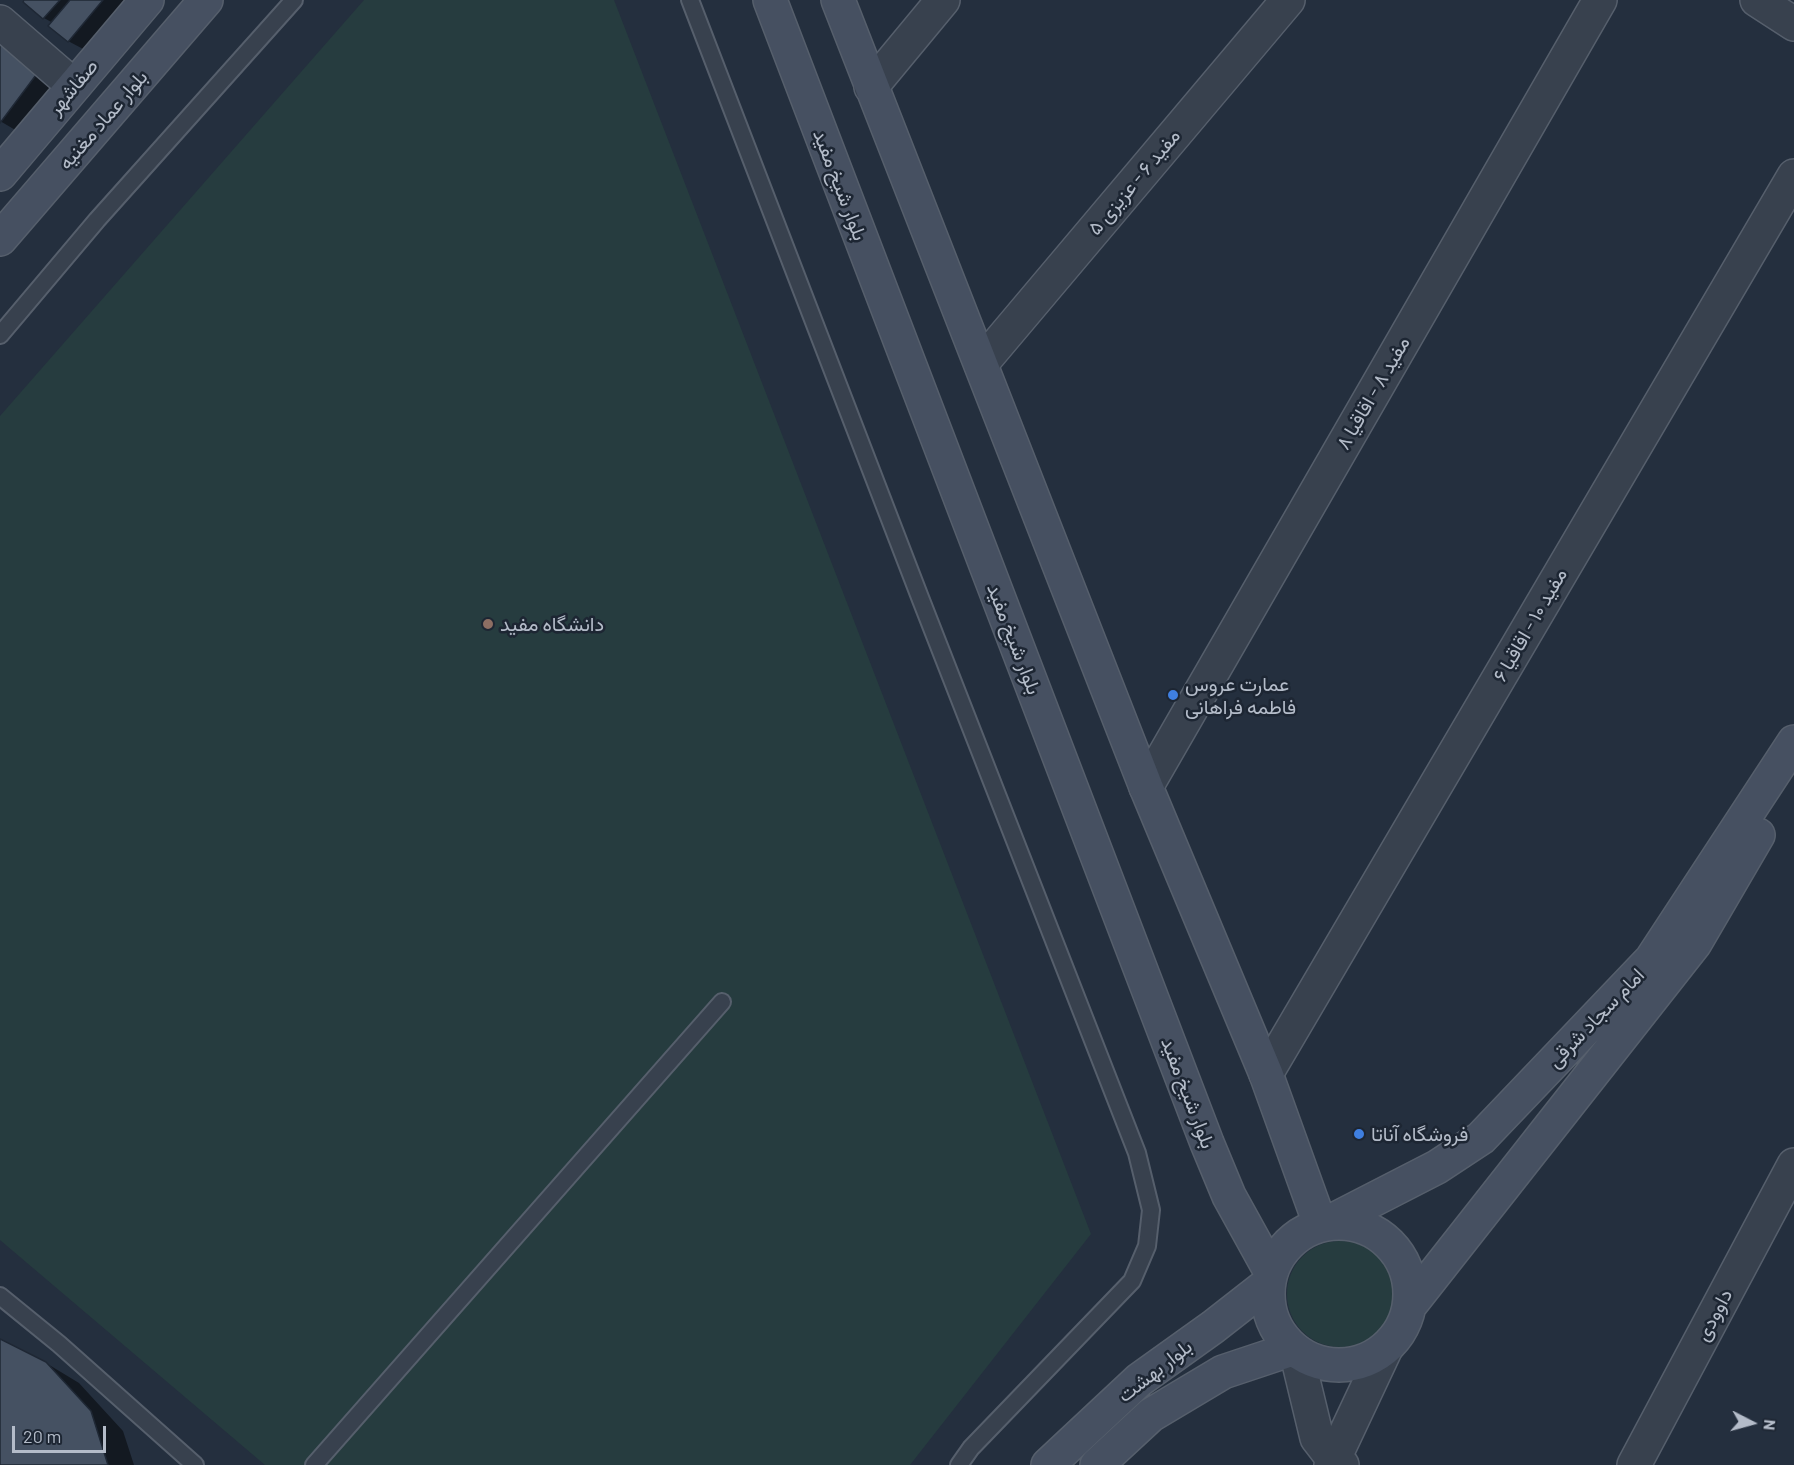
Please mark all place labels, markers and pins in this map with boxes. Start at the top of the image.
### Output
place label: دانشگاه مفید [500,612,604,636]
marker: دانشگاه مفید [481,617,495,631]
place label: عمارت عروس فاطمه فراهانی [1185,672,1296,719]
marker: عمارت عروس فاطمه فراهانی [1166,688,1180,702]
place label: فروشگاه آناتا [1371,1122,1468,1146]
marker: فروشگاه آناتا [1352,1127,1366,1141]

